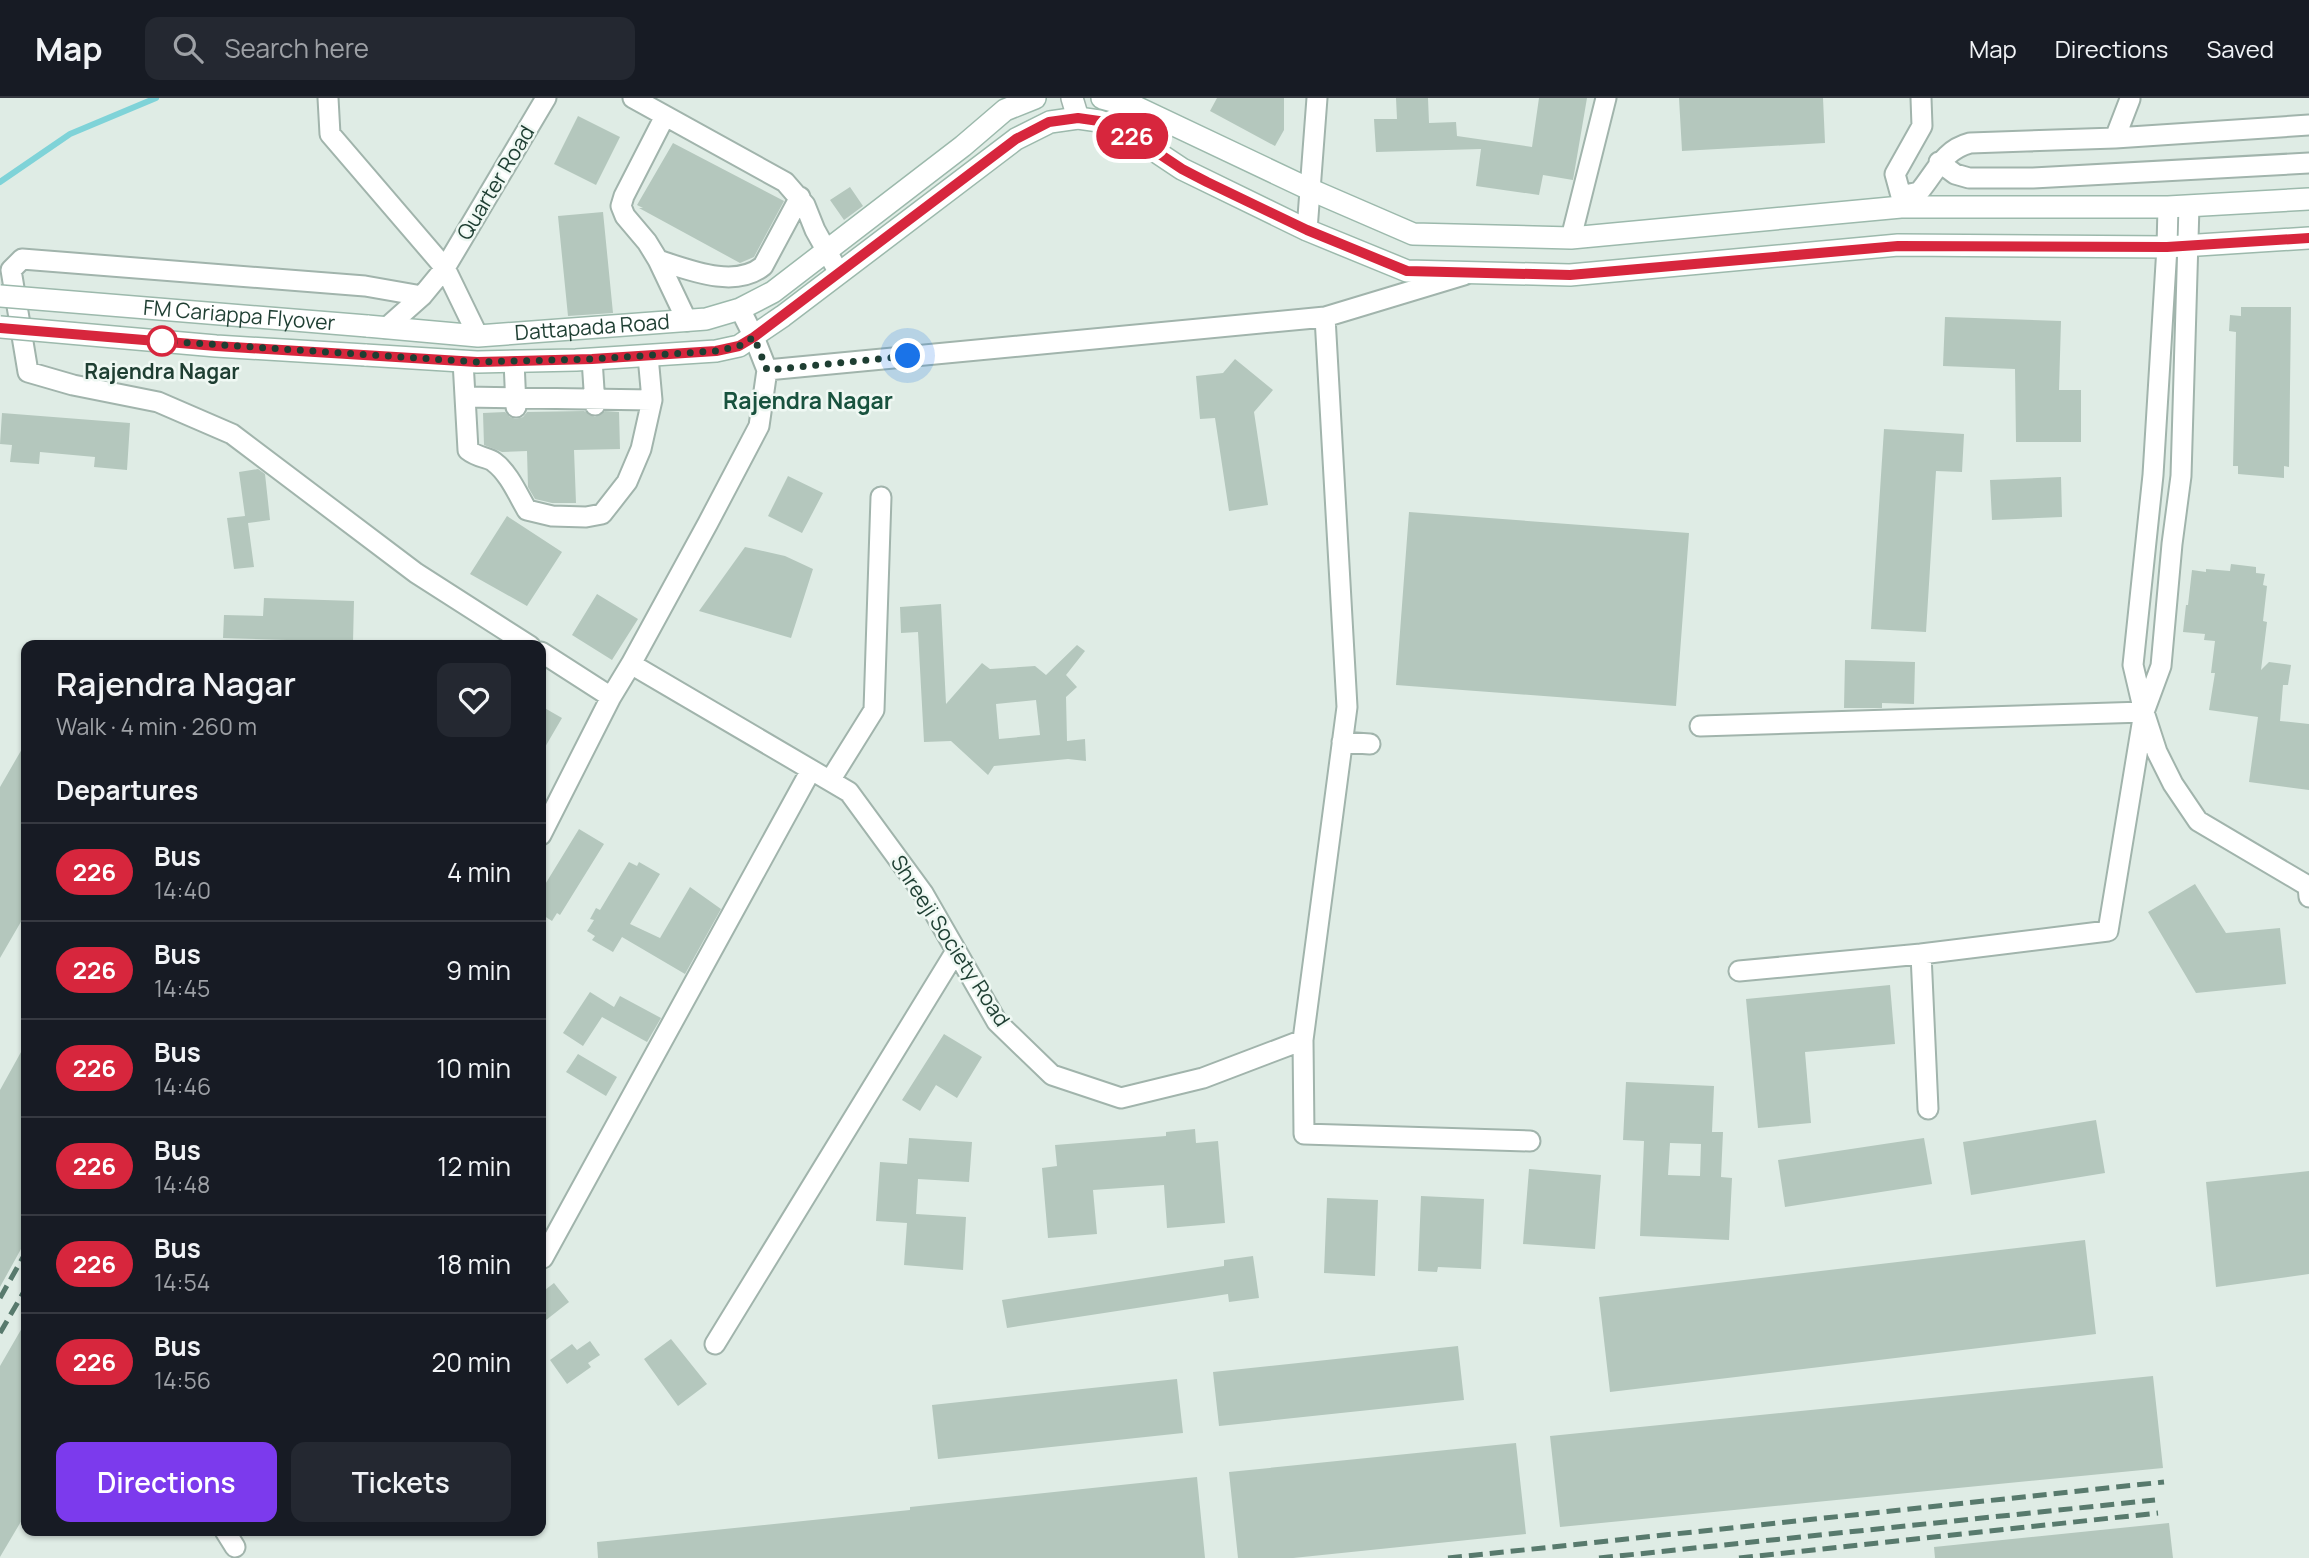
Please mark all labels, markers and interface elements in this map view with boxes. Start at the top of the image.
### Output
search box [145,17,635,80]
text: Map [35,26,103,71]
icon: search [169,29,207,67]
text: Search here [225,30,369,66]
text: Map [1969,32,2017,65]
text: Directions [2055,32,2168,65]
text: Saved [2206,32,2274,65]
line badge: 226 [1092,113,1172,159]
text: 226 [1110,119,1154,152]
street label: Quarter Road [450,120,540,245]
street label: FM Cariappa Flyover [142,293,337,336]
street label: Dattapada Road [514,307,671,346]
marker: Rajendra Nagar [147,326,177,356]
your location [890,338,925,373]
place label: Rajendra Nagar [84,357,240,385]
district label: Rajendra Nagar [723,384,893,416]
text: Rajendra Nagar [56,661,296,706]
button: heart [437,663,511,737]
text: Walk · 4 min · 260 m [56,710,257,742]
text: Departures [56,772,198,808]
text: Bus [154,838,201,874]
street label: Shreeji Society Road [885,850,1017,1031]
text: 4 min [447,854,511,890]
text: 226 [73,855,116,888]
text: 14:40 [154,874,211,906]
text: Bus [154,936,201,972]
text: 9 min [446,952,511,988]
text: 226 [73,953,116,986]
text: 14:45 [154,972,210,1004]
text: Bus [154,1034,201,1070]
text: 10 min [436,1050,511,1086]
text: 226 [73,1051,116,1084]
text: 14:46 [154,1070,211,1102]
text: Bus [154,1132,201,1168]
text: 12 min [437,1148,511,1184]
text: 226 [73,1149,116,1182]
text: 14:48 [154,1168,210,1200]
text: Bus [154,1230,201,1266]
text: 18 min [437,1246,511,1282]
text: 226 [73,1247,116,1280]
text: 14:54 [154,1266,210,1298]
text: Bus [154,1328,201,1364]
text: 20 min [432,1344,511,1380]
text: 226 [73,1345,116,1378]
text: 14:56 [154,1364,211,1396]
button: Directions [56,1442,277,1522]
button: Tickets [291,1442,511,1522]

